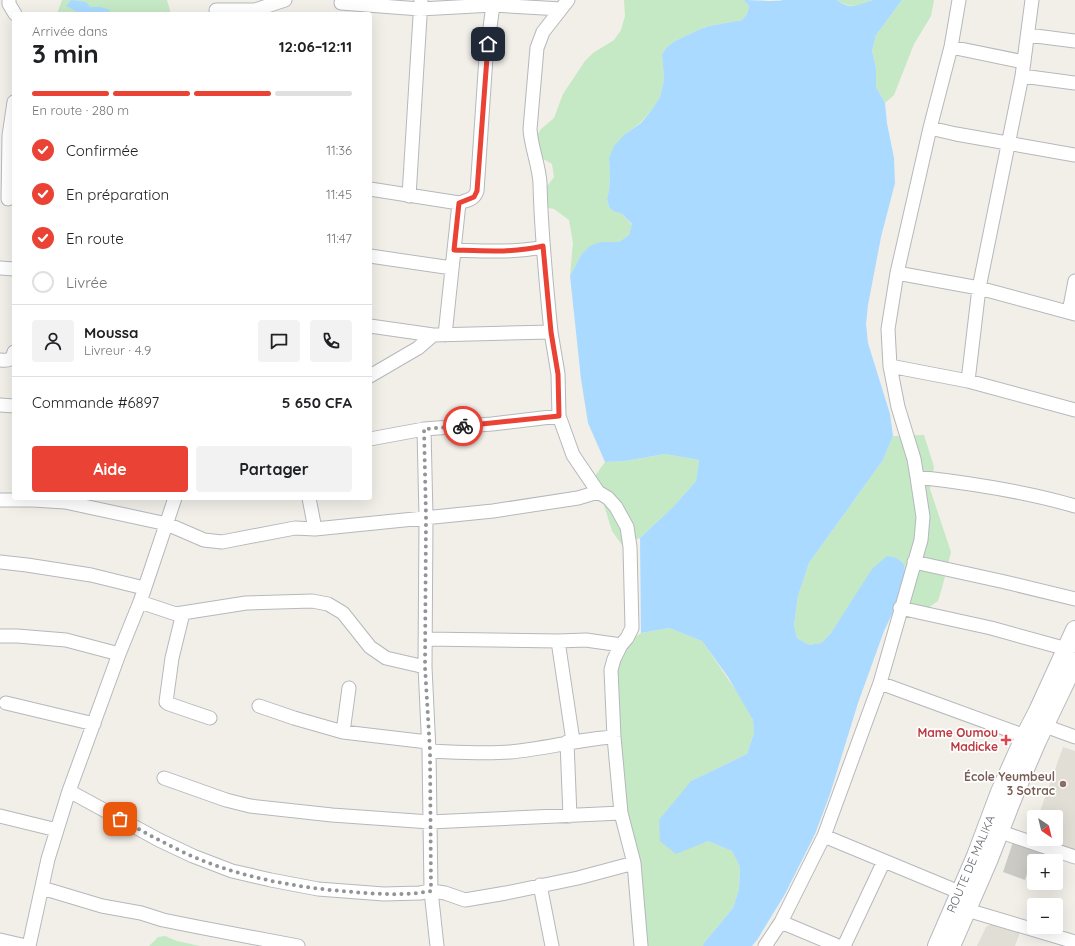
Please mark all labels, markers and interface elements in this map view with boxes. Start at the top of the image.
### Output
text: Arrivée dans [32,23,108,39]
pin [471,27,505,61]
icon: home [477,33,499,55]
text: 3 min [32,37,99,70]
text: 12:06–12:11 [279,37,352,56]
text: En route · 280 m [32,102,129,118]
icon: check [32,139,54,161]
text: Confirmée [66,141,139,160]
text: 11:36 [326,142,352,158]
icon: check [32,183,54,205]
text: En préparation [66,185,169,204]
text: 11:45 [326,186,352,202]
icon: check [32,227,54,249]
text: En route [66,229,124,248]
text: 11:47 [327,230,352,246]
text: Livrée [66,273,108,292]
button: person [32,320,74,362]
button: chat [258,320,300,362]
button: phone [310,320,352,362]
text: Moussa [84,323,138,342]
text: Livreur · 4.9 [84,342,151,358]
text: Commande #6897 [32,393,159,412]
text: 5 650 CFA [282,393,352,412]
courier [443,406,483,446]
icon: bike [452,415,474,437]
button: Aide [32,446,188,492]
button: Partager [196,446,352,492]
place label: Mame Oumou Madicke [917,725,998,754]
marker: Mame Oumou Madicke [1001,735,1011,745]
place label: École Yeumbeul 3 Sotrac [964,769,1055,798]
marker: École Yeumbeul 3 Sotrac [1058,779,1068,789]
pin [103,802,137,836]
icon: bag [109,808,131,830]
north arrow [1027,810,1063,846]
map controls [1027,810,1063,934]
street label: ROUTE DE MALIKA [943,812,998,915]
button: + [1027,854,1063,890]
button: − [1027,898,1063,934]

